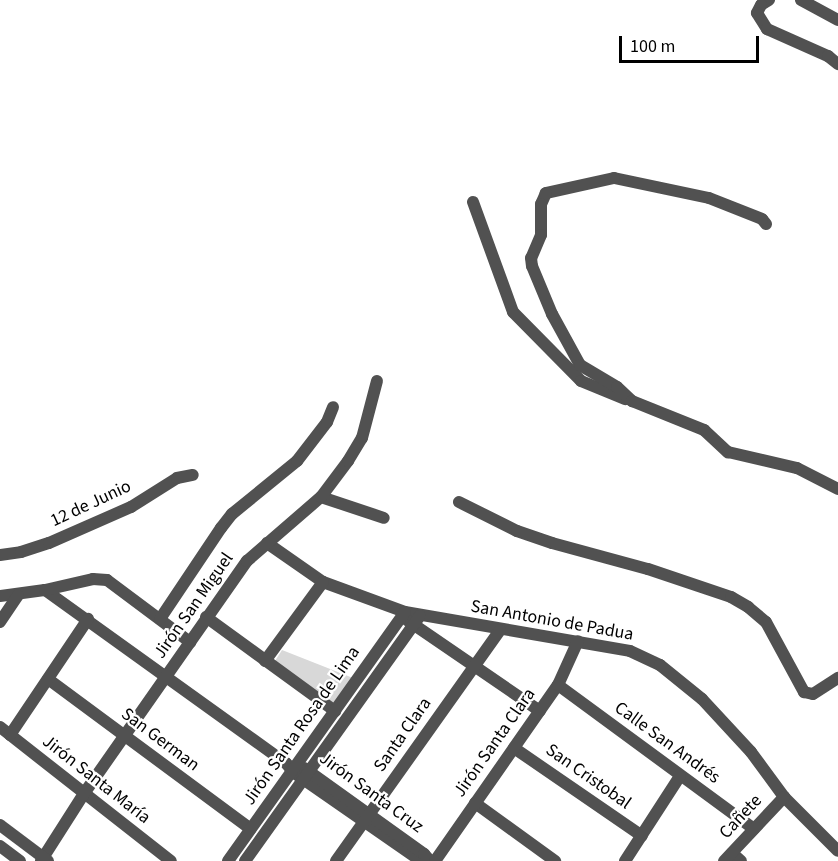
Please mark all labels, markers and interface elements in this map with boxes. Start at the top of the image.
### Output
scale bar [622,24,762,62]
text: 100 m [630,34,675,59]
street label: 12 de Junio [47,476,135,532]
street label: Jirón San Miguel [149,549,239,663]
street label: San Antonio de Padua [469,596,635,646]
street label: Jirón Santa Rosa de Lima [239,642,365,810]
street label: Jirón Santa Clara [449,684,541,802]
street label: Santa Clara [370,694,436,776]
street label: Calle San Andrés [610,697,724,789]
street label: San German [117,704,203,776]
street label: Jirón Santa María [38,731,154,829]
street label: San Cristobal [541,740,635,814]
street label: Jirón Santa Cruz [315,748,427,838]
street label: Cañete [715,790,767,844]

